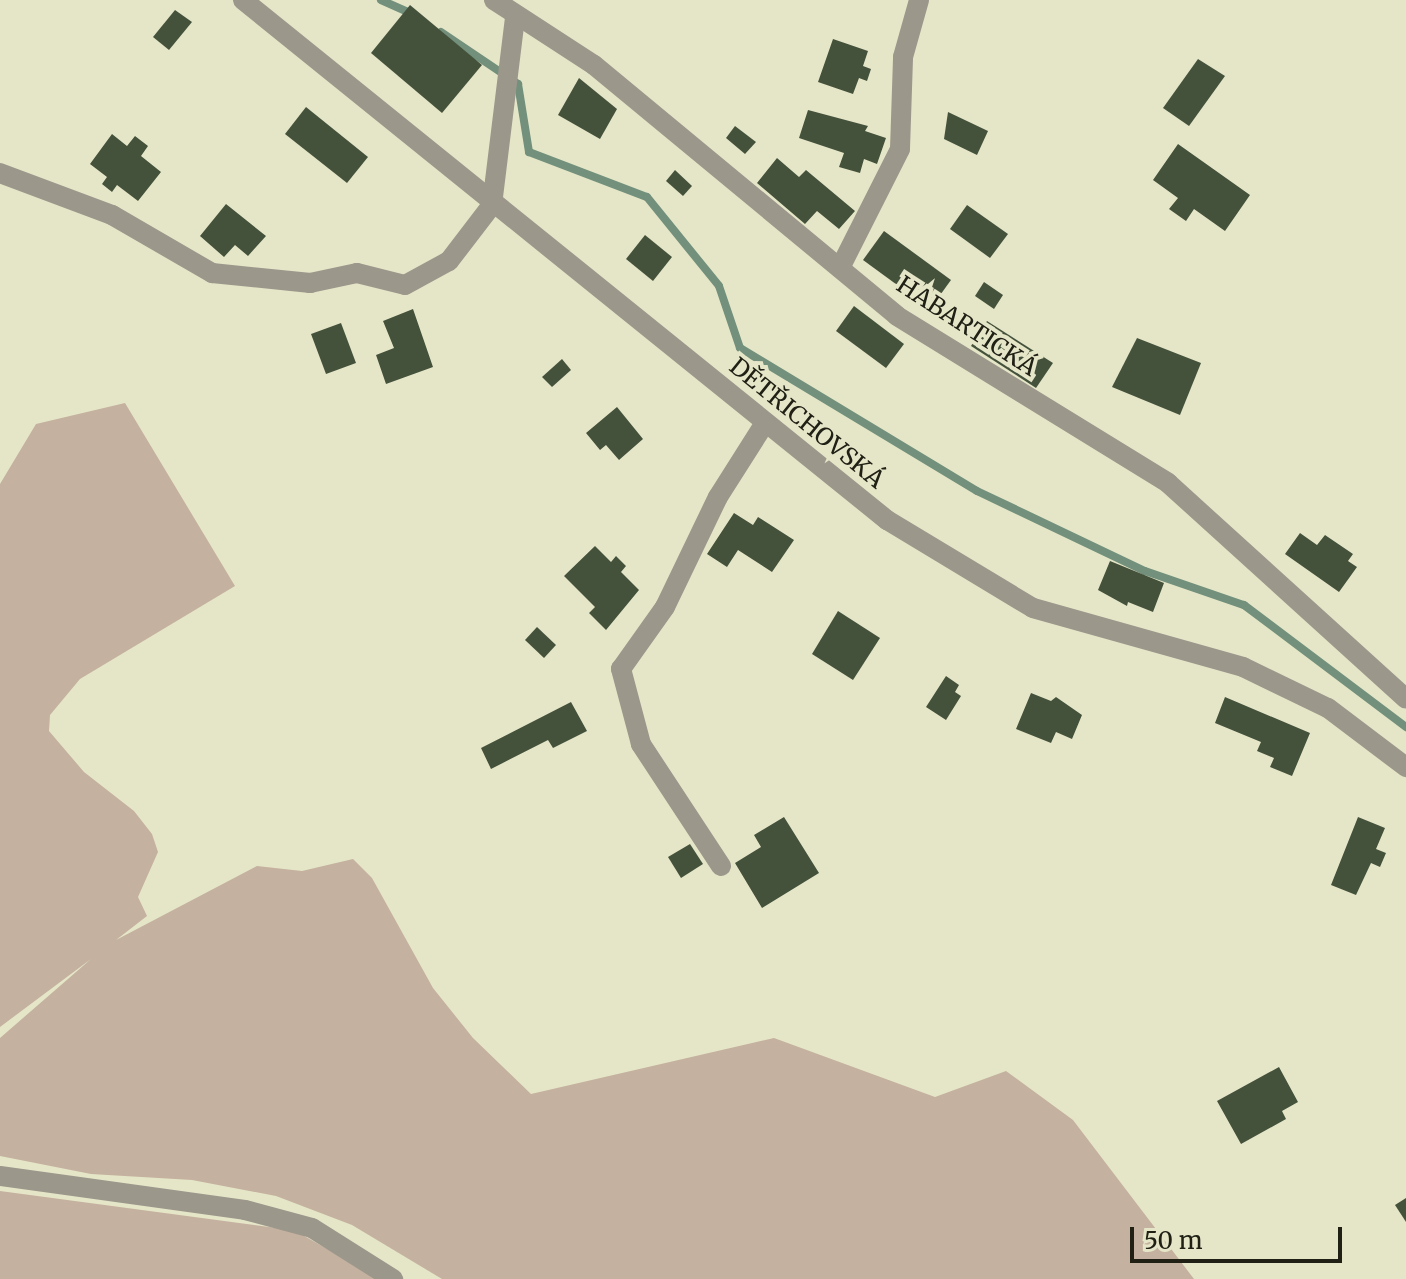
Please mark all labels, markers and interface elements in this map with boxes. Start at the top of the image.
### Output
street label: HABARTICKÁ [891,270,1043,382]
street label: DĚTŘICHOVSKÁ [724,352,890,494]
scale bar [1134,1211,1346,1261]
text: 50 m [1144,1225,1203,1256]

